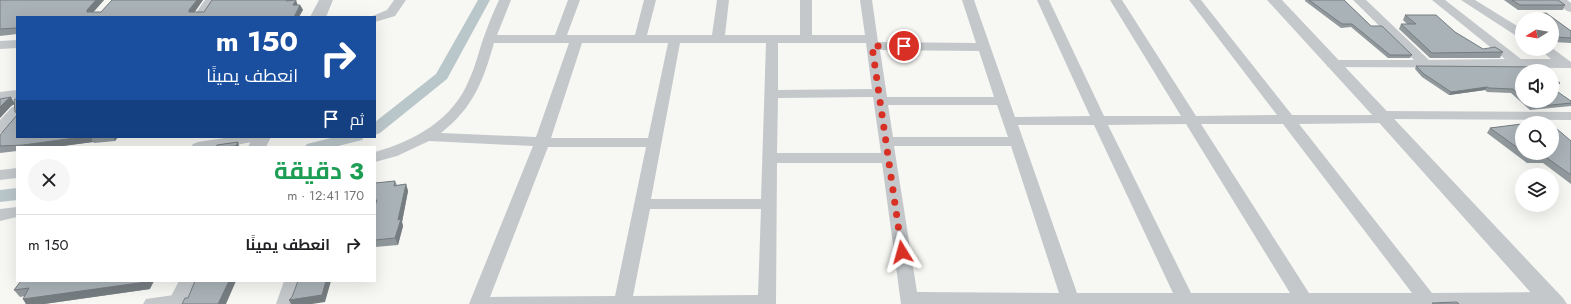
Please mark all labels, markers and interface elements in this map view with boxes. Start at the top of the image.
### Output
north arrow [1515,12,1559,56]
map controls [1515,12,1559,212]
text: 150 m [216,21,298,62]
pin [887,29,921,63]
icon: right [312,32,364,84]
icon: arrive [893,35,915,57]
text: انعطف يمينًا [206,63,298,89]
button: sound [1515,64,1559,108]
icon: arrive [320,108,342,130]
text: ثم [350,109,364,131]
button: search [1515,116,1559,160]
text: 3 دقيقة [274,153,364,188]
button: close [28,159,70,201]
button: layers [1515,168,1559,212]
text: 170 m · 12:41 [287,186,364,205]
position arrow [881,231,923,273]
text: 150 m [28,234,68,256]
text: انعطف يمينًا [246,234,330,256]
icon: right [342,234,364,256]

